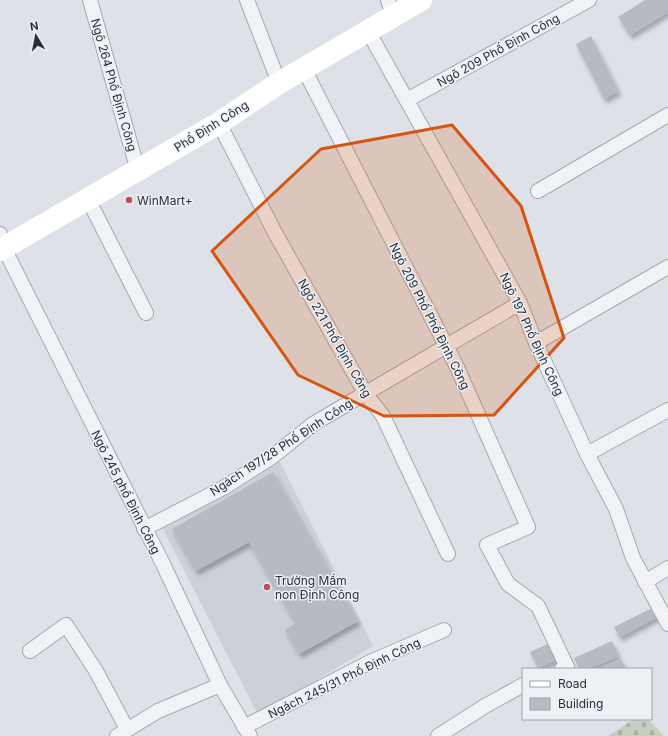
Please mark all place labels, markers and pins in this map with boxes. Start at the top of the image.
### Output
place label: WinMart+ [137,193,193,208]
marker: WinMart+ [124,195,134,205]
place label: Trường Mầm non Định Công [275,573,359,602]
marker: Trường Mầm non Định Công [262,582,272,592]

